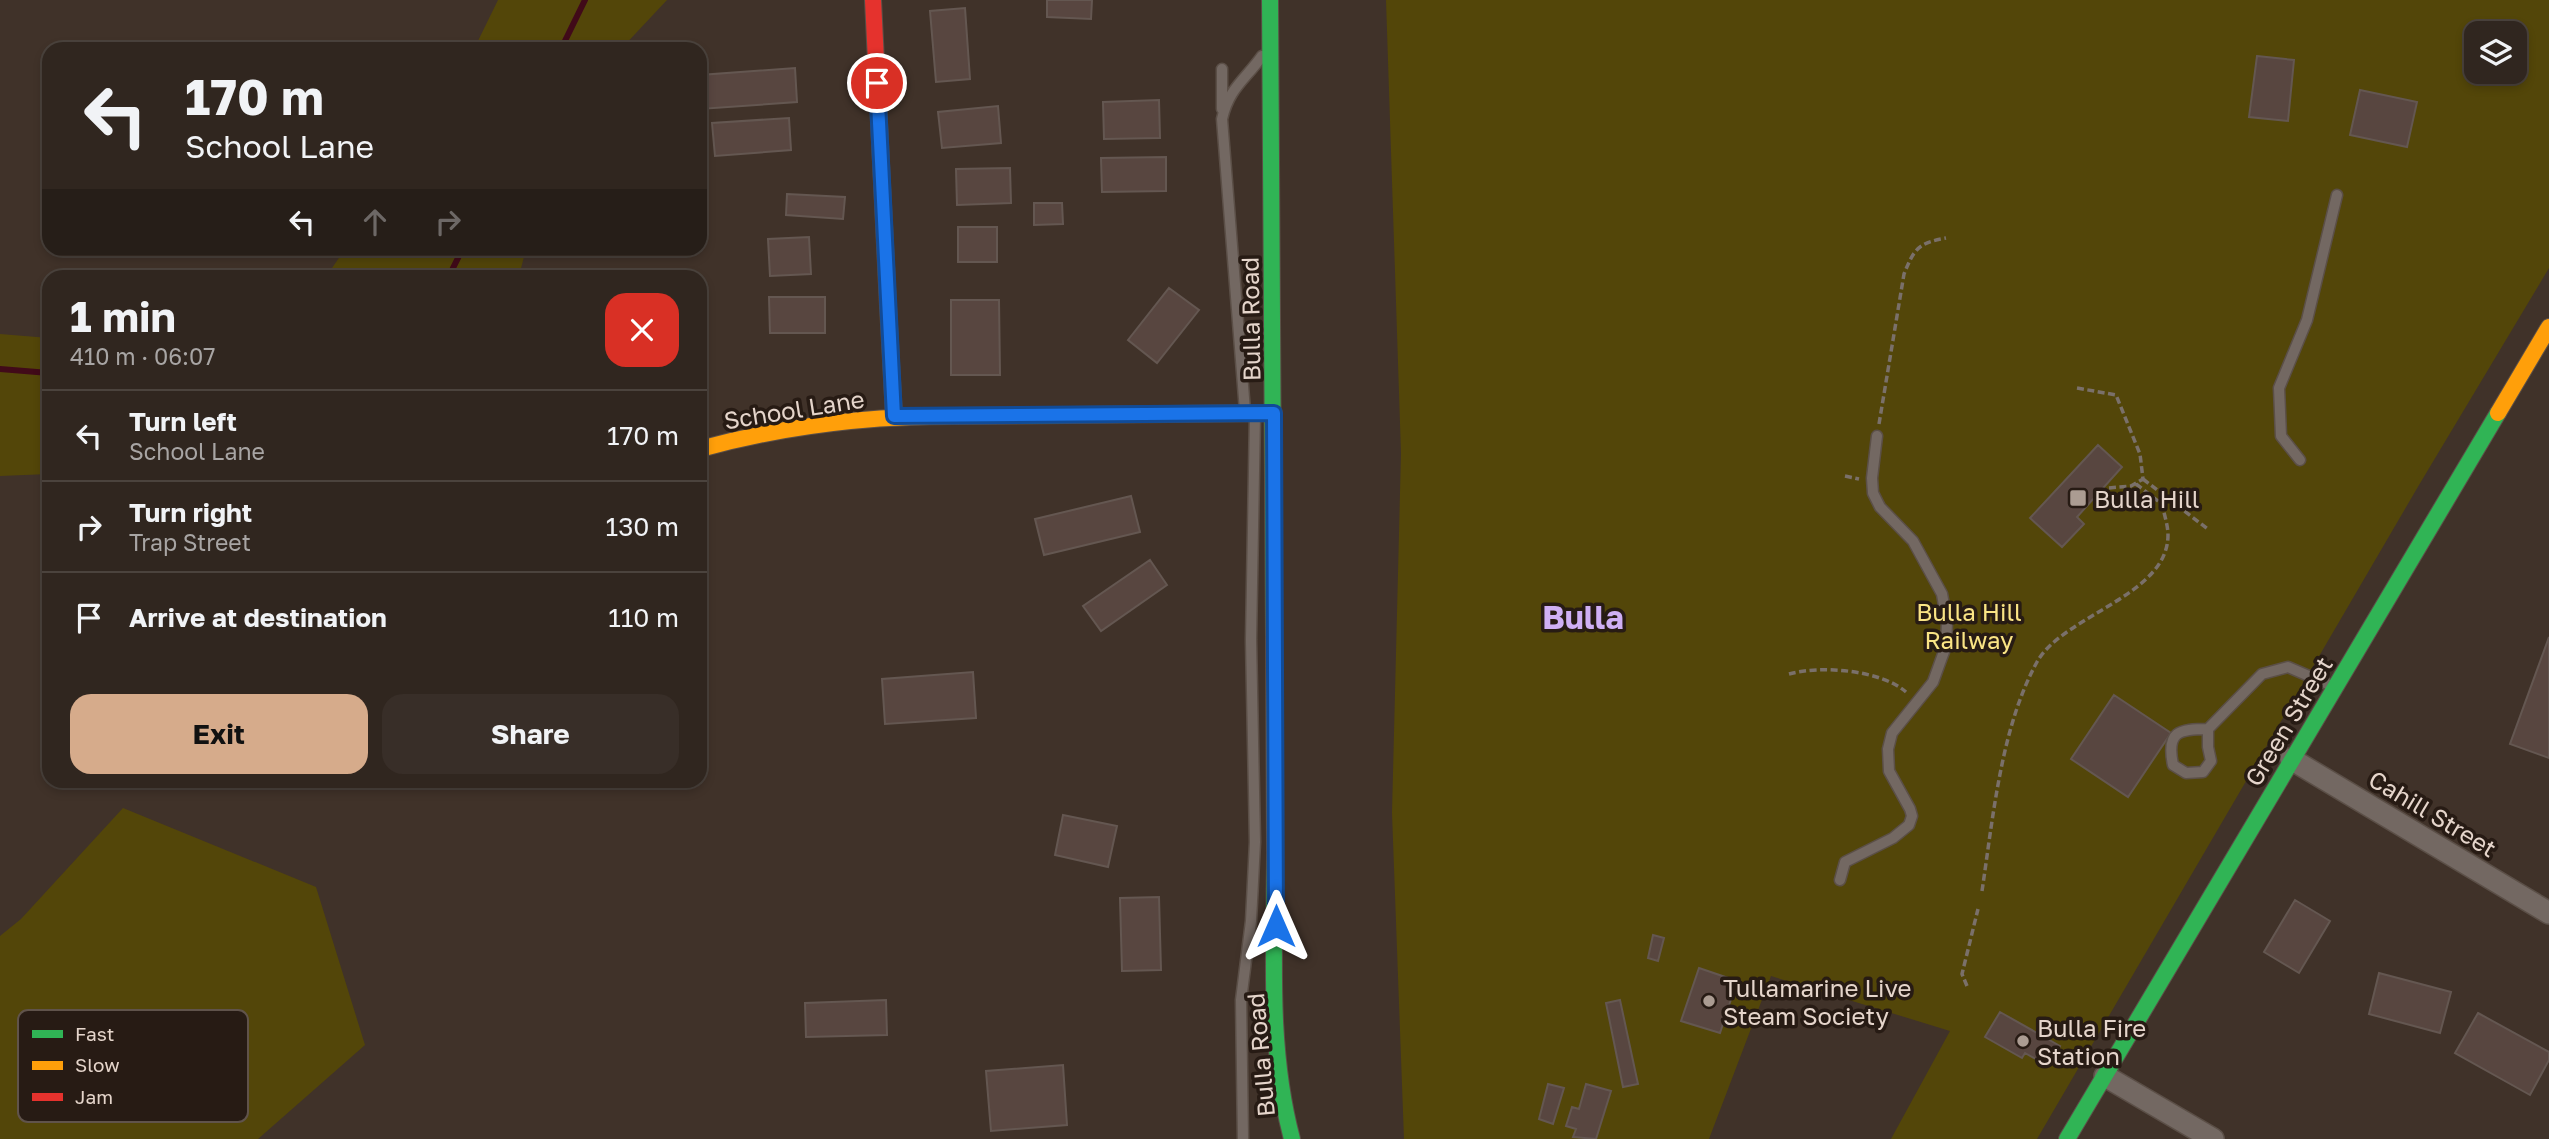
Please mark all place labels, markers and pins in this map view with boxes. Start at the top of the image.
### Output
pin [847,53,907,113]
place label: Bulla Hill [2094,484,2200,513]
marker: Bulla Hill [2068,488,2088,508]
place label: Tullamarine Live Steam Society [1723,973,1911,1030]
marker: Tullamarine Live Steam Society [1701,993,1717,1009]
place label: Bulla Fire Station [2037,1013,2146,1070]
marker: Bulla Fire Station [2015,1033,2031,1049]

